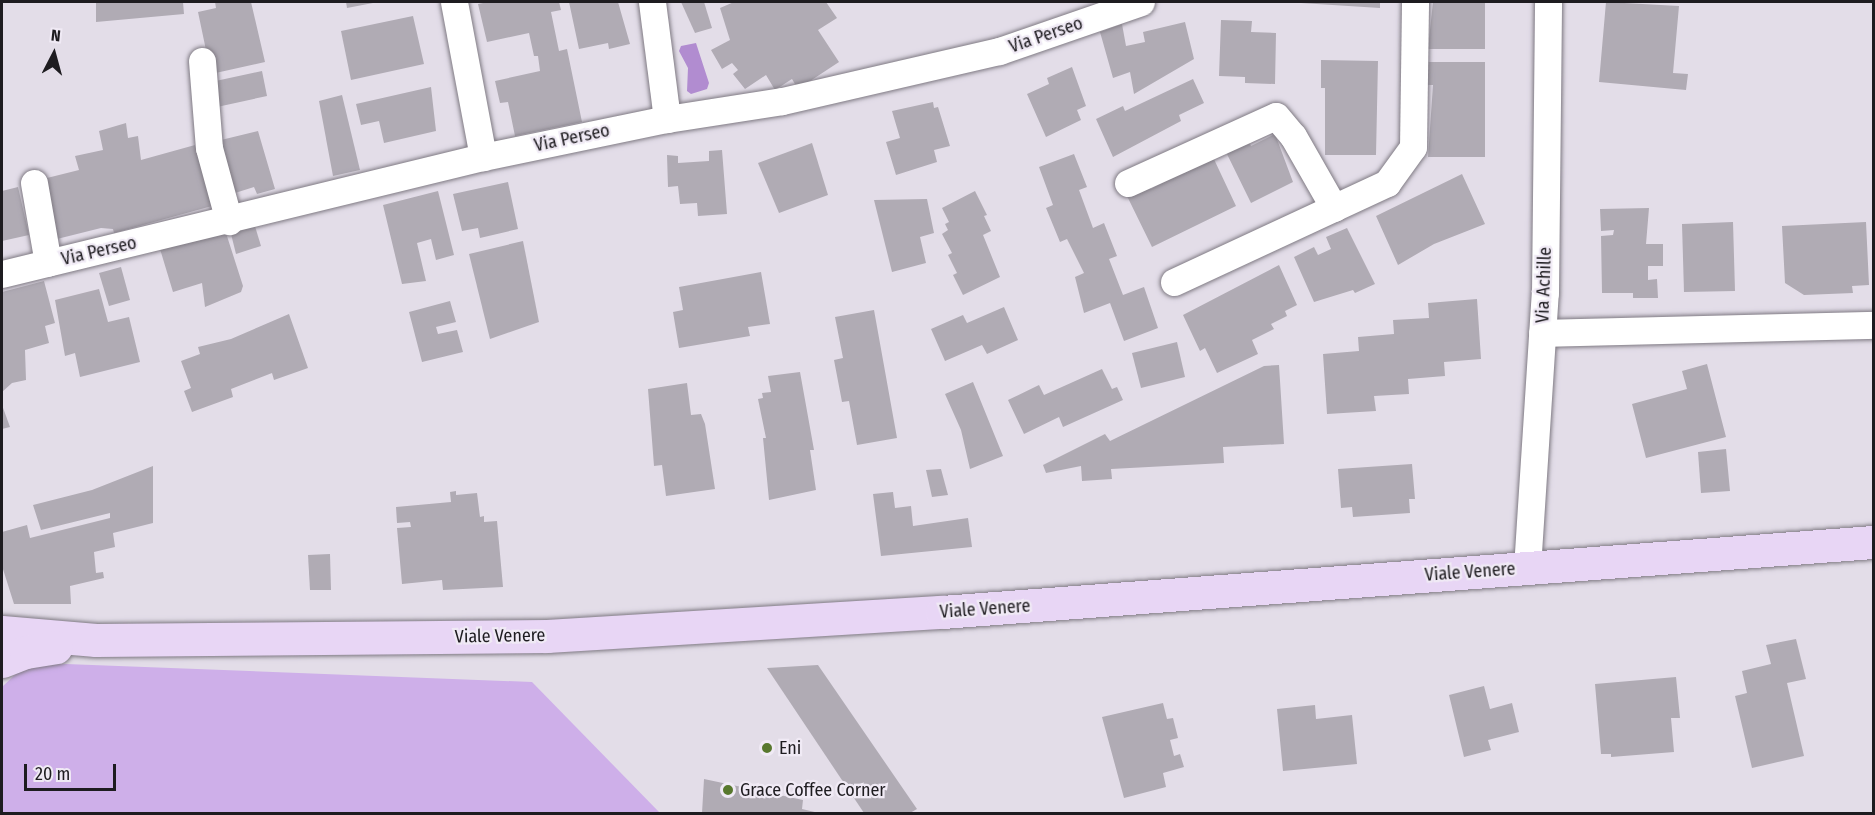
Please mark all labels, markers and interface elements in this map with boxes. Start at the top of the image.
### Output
street label: Via Perseo [1006,12,1086,58]
north arrow [24,24,84,84]
text: N [50,26,62,46]
street label: Via Perseo [532,119,612,157]
street label: Via Perseo [59,232,139,270]
street label: Via Achille [1532,247,1556,323]
street label: Viale Venere [1424,558,1516,586]
street label: Viale Venere [939,595,1031,623]
street label: Viale Venere [454,624,546,648]
place label: Eni [779,737,801,759]
marker: Eni [760,741,774,755]
scale bar [27,752,118,790]
text: 20 m [35,763,70,785]
place label: Grace Coffee Corner [740,779,886,801]
marker: Grace Coffee Corner [721,783,735,797]

